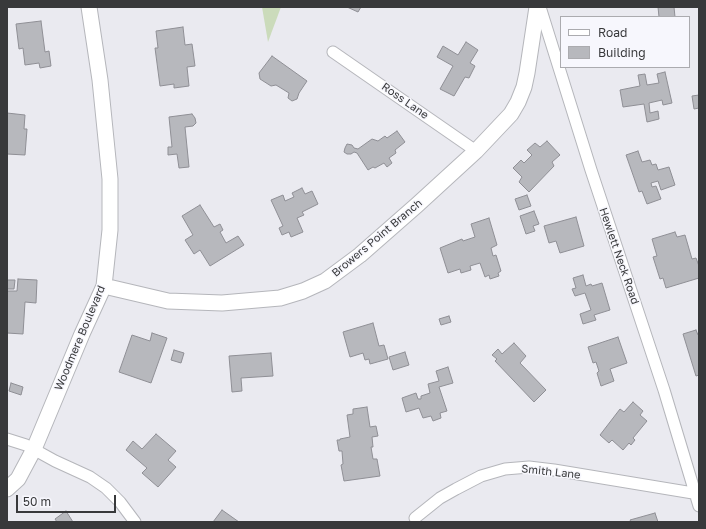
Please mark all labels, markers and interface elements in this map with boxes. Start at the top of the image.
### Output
legend [560,16,690,68]
text: Road [598,25,627,40]
text: Building [598,45,646,60]
street label: Ross Lane [379,80,431,122]
street label: Browers Point Branch [329,196,425,280]
street label: Hewlett Neck Road [596,206,642,306]
street label: Woodmere Boulevard [52,284,108,392]
street label: Smith Lane [521,462,581,482]
scale bar [18,487,118,513]
text: 50 m [23,494,51,509]

